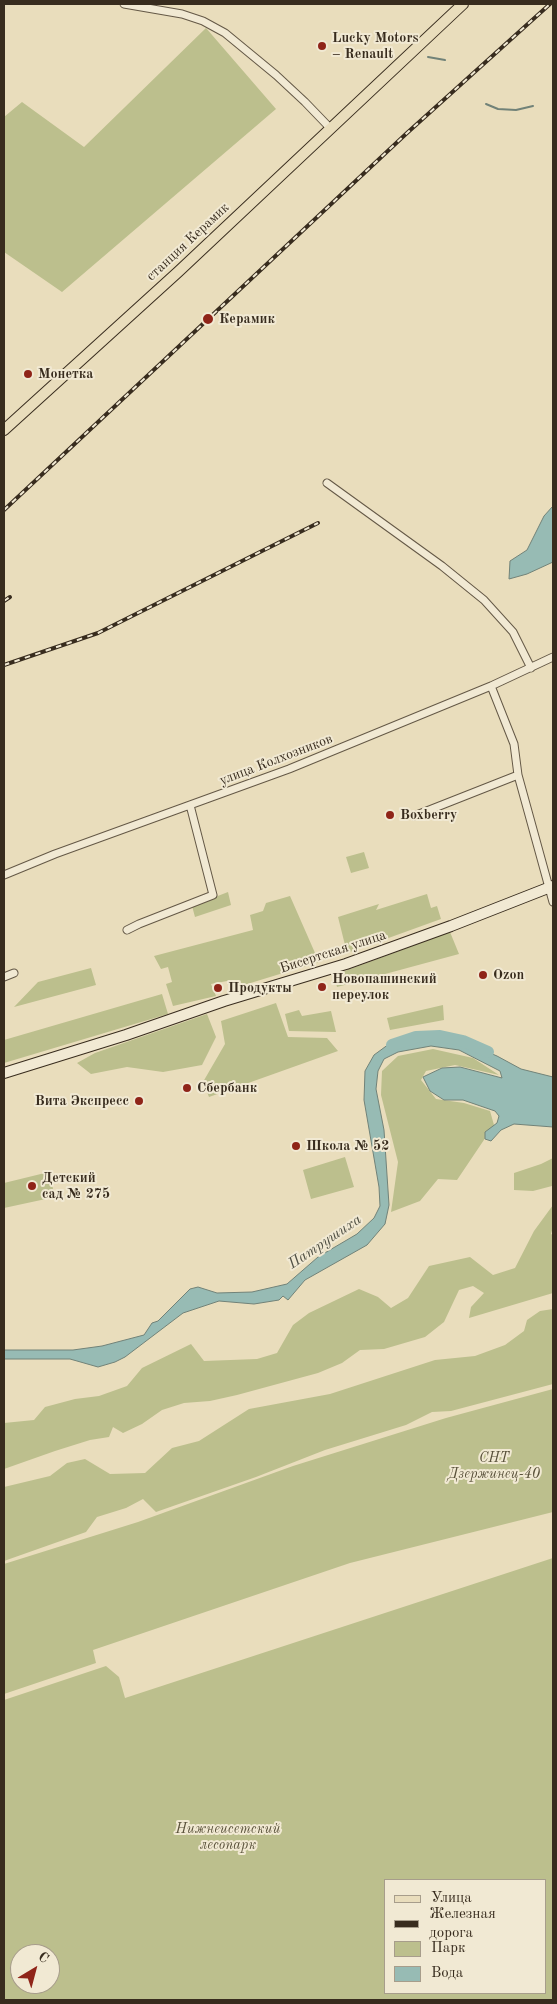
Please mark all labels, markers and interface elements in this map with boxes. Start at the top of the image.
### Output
place label: Lucky Motors – Renault [332,30,418,62]
marker: Lucky Motors – Renault [316,40,328,52]
street label: станция Керамик [143,199,233,285]
place label: Керамик [219,311,275,327]
marker: Керамик [201,312,215,326]
place label: Монетка [38,366,93,382]
marker: Монетка [22,368,34,380]
street label: улица Колхозников [217,731,335,789]
place label: Boxberry [400,807,457,823]
marker: Boxberry [384,809,396,821]
street label: Бисертская улица [278,927,388,977]
place label: Ozon [493,967,524,983]
marker: Ozon [477,969,489,981]
place label: Новопашинский переулок [332,971,437,1004]
place label: Продукты [228,980,292,996]
marker: Новопашинский переулок [316,981,328,993]
marker: Продукты [212,982,224,994]
place label: Сбербанк [197,1080,257,1096]
marker: Сбербанк [181,1082,193,1094]
place label: Вита Экспресс [35,1093,129,1109]
marker: Вита Экспресс [133,1095,145,1107]
place label: Школа № 52 [306,1138,389,1154]
marker: Школа № 52 [290,1140,302,1152]
place label: Детский сад № 275 [42,1170,110,1202]
marker: Детский сад № 275 [26,1180,38,1192]
water label: Патрушиха [285,1211,365,1273]
park label: СНТ Дзержинец-40 [448,1450,540,1482]
park label: Нижнеисетский лесопарк [176,1821,280,1854]
legend [384,1879,547,1994]
text: Улица [431,1891,472,1906]
text: Железная дорога [429,1907,496,1941]
text: Парк [431,1941,466,1956]
north arrow [10,1944,60,1994]
text: С [36,1949,51,1966]
text: Вода [431,1966,463,1981]

